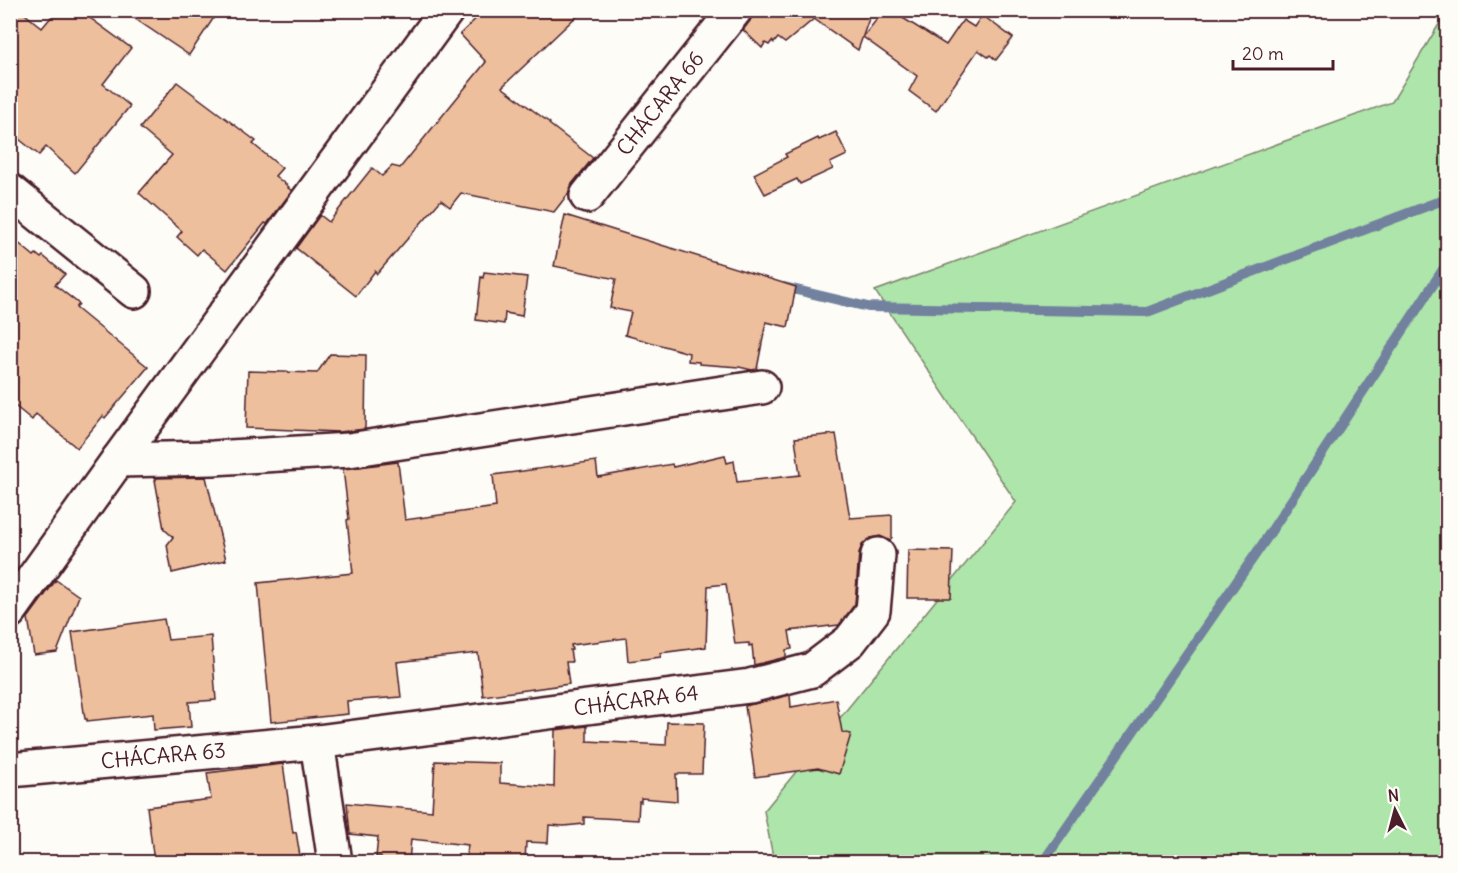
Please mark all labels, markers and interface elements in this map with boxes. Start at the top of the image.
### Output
scale bar [1233,33,1334,71]
text: 20 m [1242,42,1284,65]
street label: CHÁCARA 66 [610,46,710,161]
street label: CHÁCARA 64 [572,679,700,722]
street label: CHÁCARA 63 [100,736,227,775]
north arrow [1365,780,1425,840]
text: N [1387,785,1400,806]

